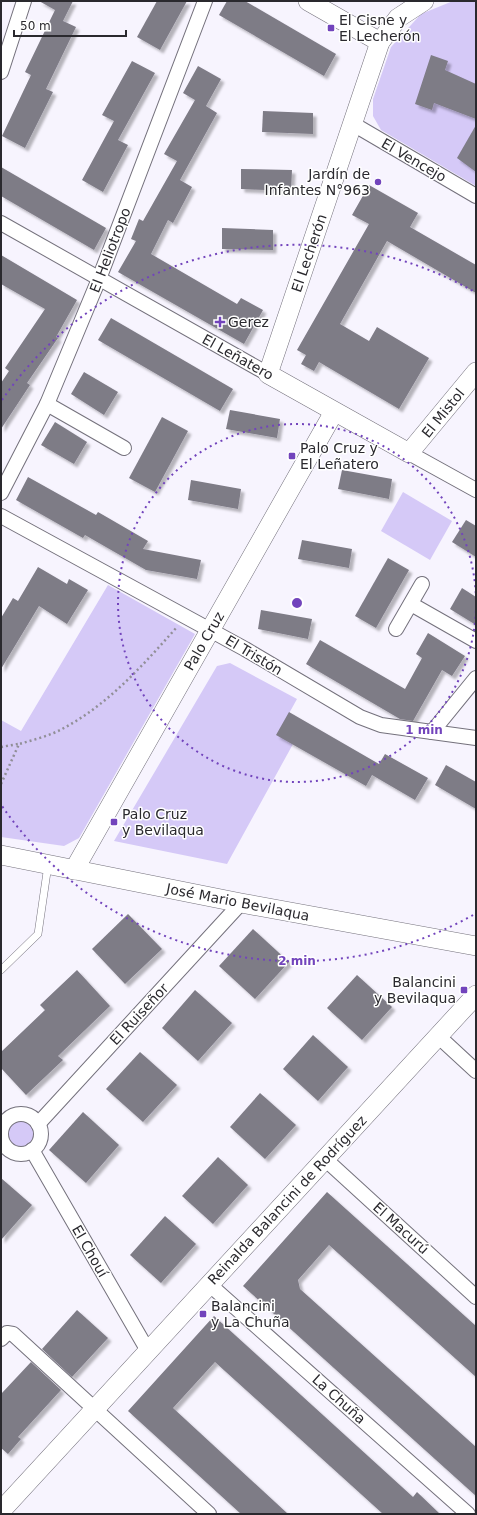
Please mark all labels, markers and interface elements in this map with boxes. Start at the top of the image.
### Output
scale bar [14,12,126,38]
place label: El Cisne y El Lecherón [339,12,420,44]
text: 50 m [20,19,51,33]
marker: El Cisne y El Lecherón [326,23,336,33]
street label: El Vencejo [379,135,449,185]
place label: Jardín de Infantes N°963 [265,166,370,198]
marker: Jardín de Infantes N°963 [373,177,383,187]
street label: El Heliotropo [86,205,134,295]
street label: El Lecherón [288,212,330,294]
place label: Gerez [228,314,269,330]
marker: Gerez [215,317,225,327]
street label: El Leñatero [200,331,276,383]
street label: El Mistol [418,385,468,441]
place label: Palo Cruz y El Leñatero [300,440,379,472]
marker: Palo Cruz y El Leñatero [287,451,297,461]
centre of rings [290,596,304,610]
street label: Palo Cruz [181,609,227,673]
street label: El Tristón [223,632,285,678]
text: 1 min [405,723,443,737]
place label: Palo Cruz y Bevilaqua [122,806,204,838]
marker: Palo Cruz y Bevilaqua [109,817,119,827]
street label: José Mario Bevilaqua [164,880,311,924]
text: 2 min [278,954,316,968]
place label: Balancini y Bevilaqua [374,974,456,1006]
street label: El Ruiseñor [106,980,172,1048]
marker: Balancini y Bevilaqua [459,985,469,995]
street label: Reinalda Balancini de Rodríguez [204,1112,370,1288]
street label: El Macurú [370,1199,432,1257]
street label: El Chouí [69,1222,112,1281]
place label: Balancini y La Chuña [211,1298,290,1330]
marker: Balancini y La Chuña [198,1309,208,1319]
street label: La Chuña [309,1371,369,1427]

